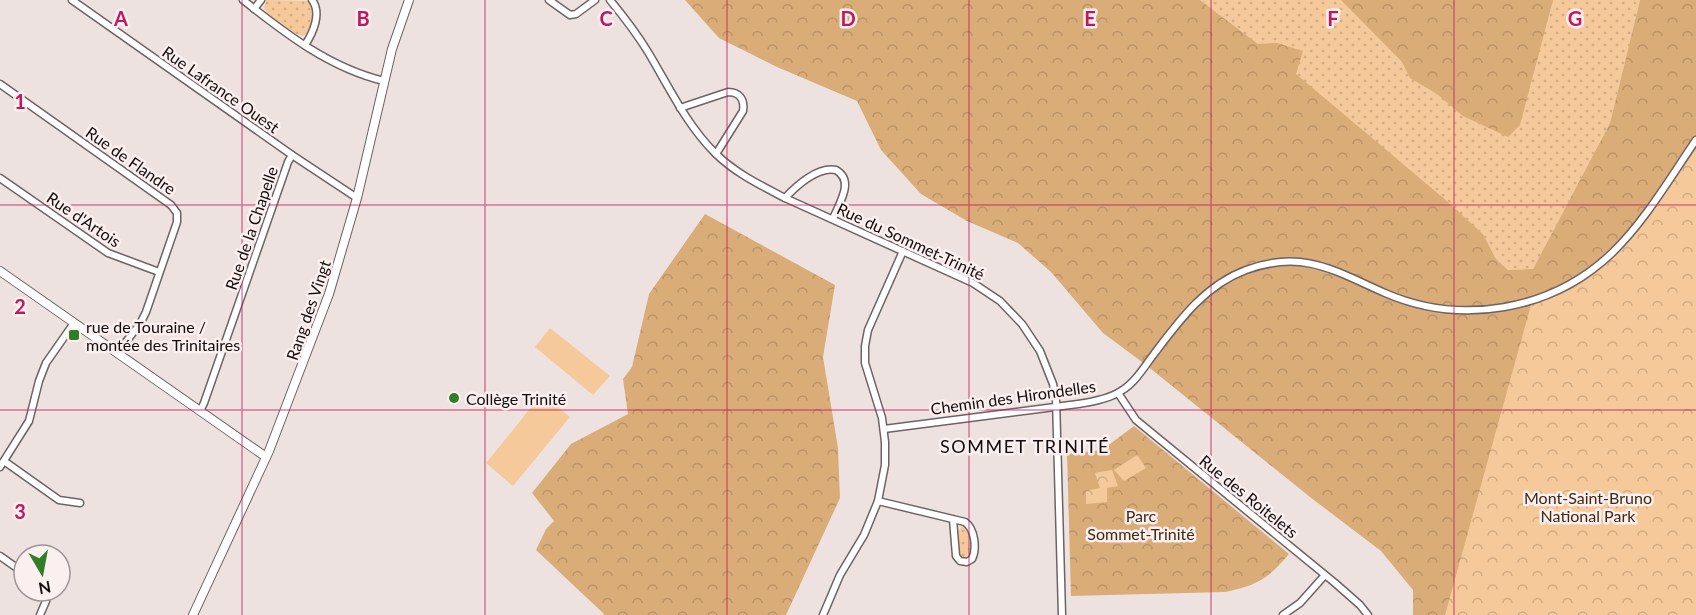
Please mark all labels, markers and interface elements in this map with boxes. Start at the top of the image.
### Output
text: A [113,6,128,30]
text: B [356,6,370,30]
text: C [599,6,613,30]
text: D [840,6,856,30]
text: E [1084,6,1096,30]
text: F [1327,6,1339,30]
text: G [1568,6,1582,30]
street label: Rue Lafrance Ouest [159,42,283,137]
text: 1 [14,89,26,113]
street label: Rue de Flandre [82,122,180,198]
street label: Rue de la Chapelle [221,164,281,292]
street label: Rue d'Artois [44,187,124,251]
street label: Rue du Sommet-Trinité [834,198,988,284]
street label: Rang des Vingt [282,257,334,363]
text: 2 [14,294,26,318]
place label: rue de Touraine / montée des Trinitaires [86,317,240,354]
marker: rue de Touraine / montée des Trinitaires [67,328,81,342]
street label: Chemin des Hirondelles [929,376,1097,418]
place label: Collège Trinité [466,389,566,408]
marker: Collège Trinité [447,391,461,405]
district label: SOMMET TRINITÉ [940,435,1110,457]
street label: Rue des Roitelets [1196,451,1302,541]
park label: Mont-Saint-Bruno National Park [1524,488,1652,525]
text: 3 [14,499,26,523]
park label: Parc Sommet-Trinité [1087,506,1195,543]
north arrow [12,543,72,603]
text: N [37,578,52,599]

